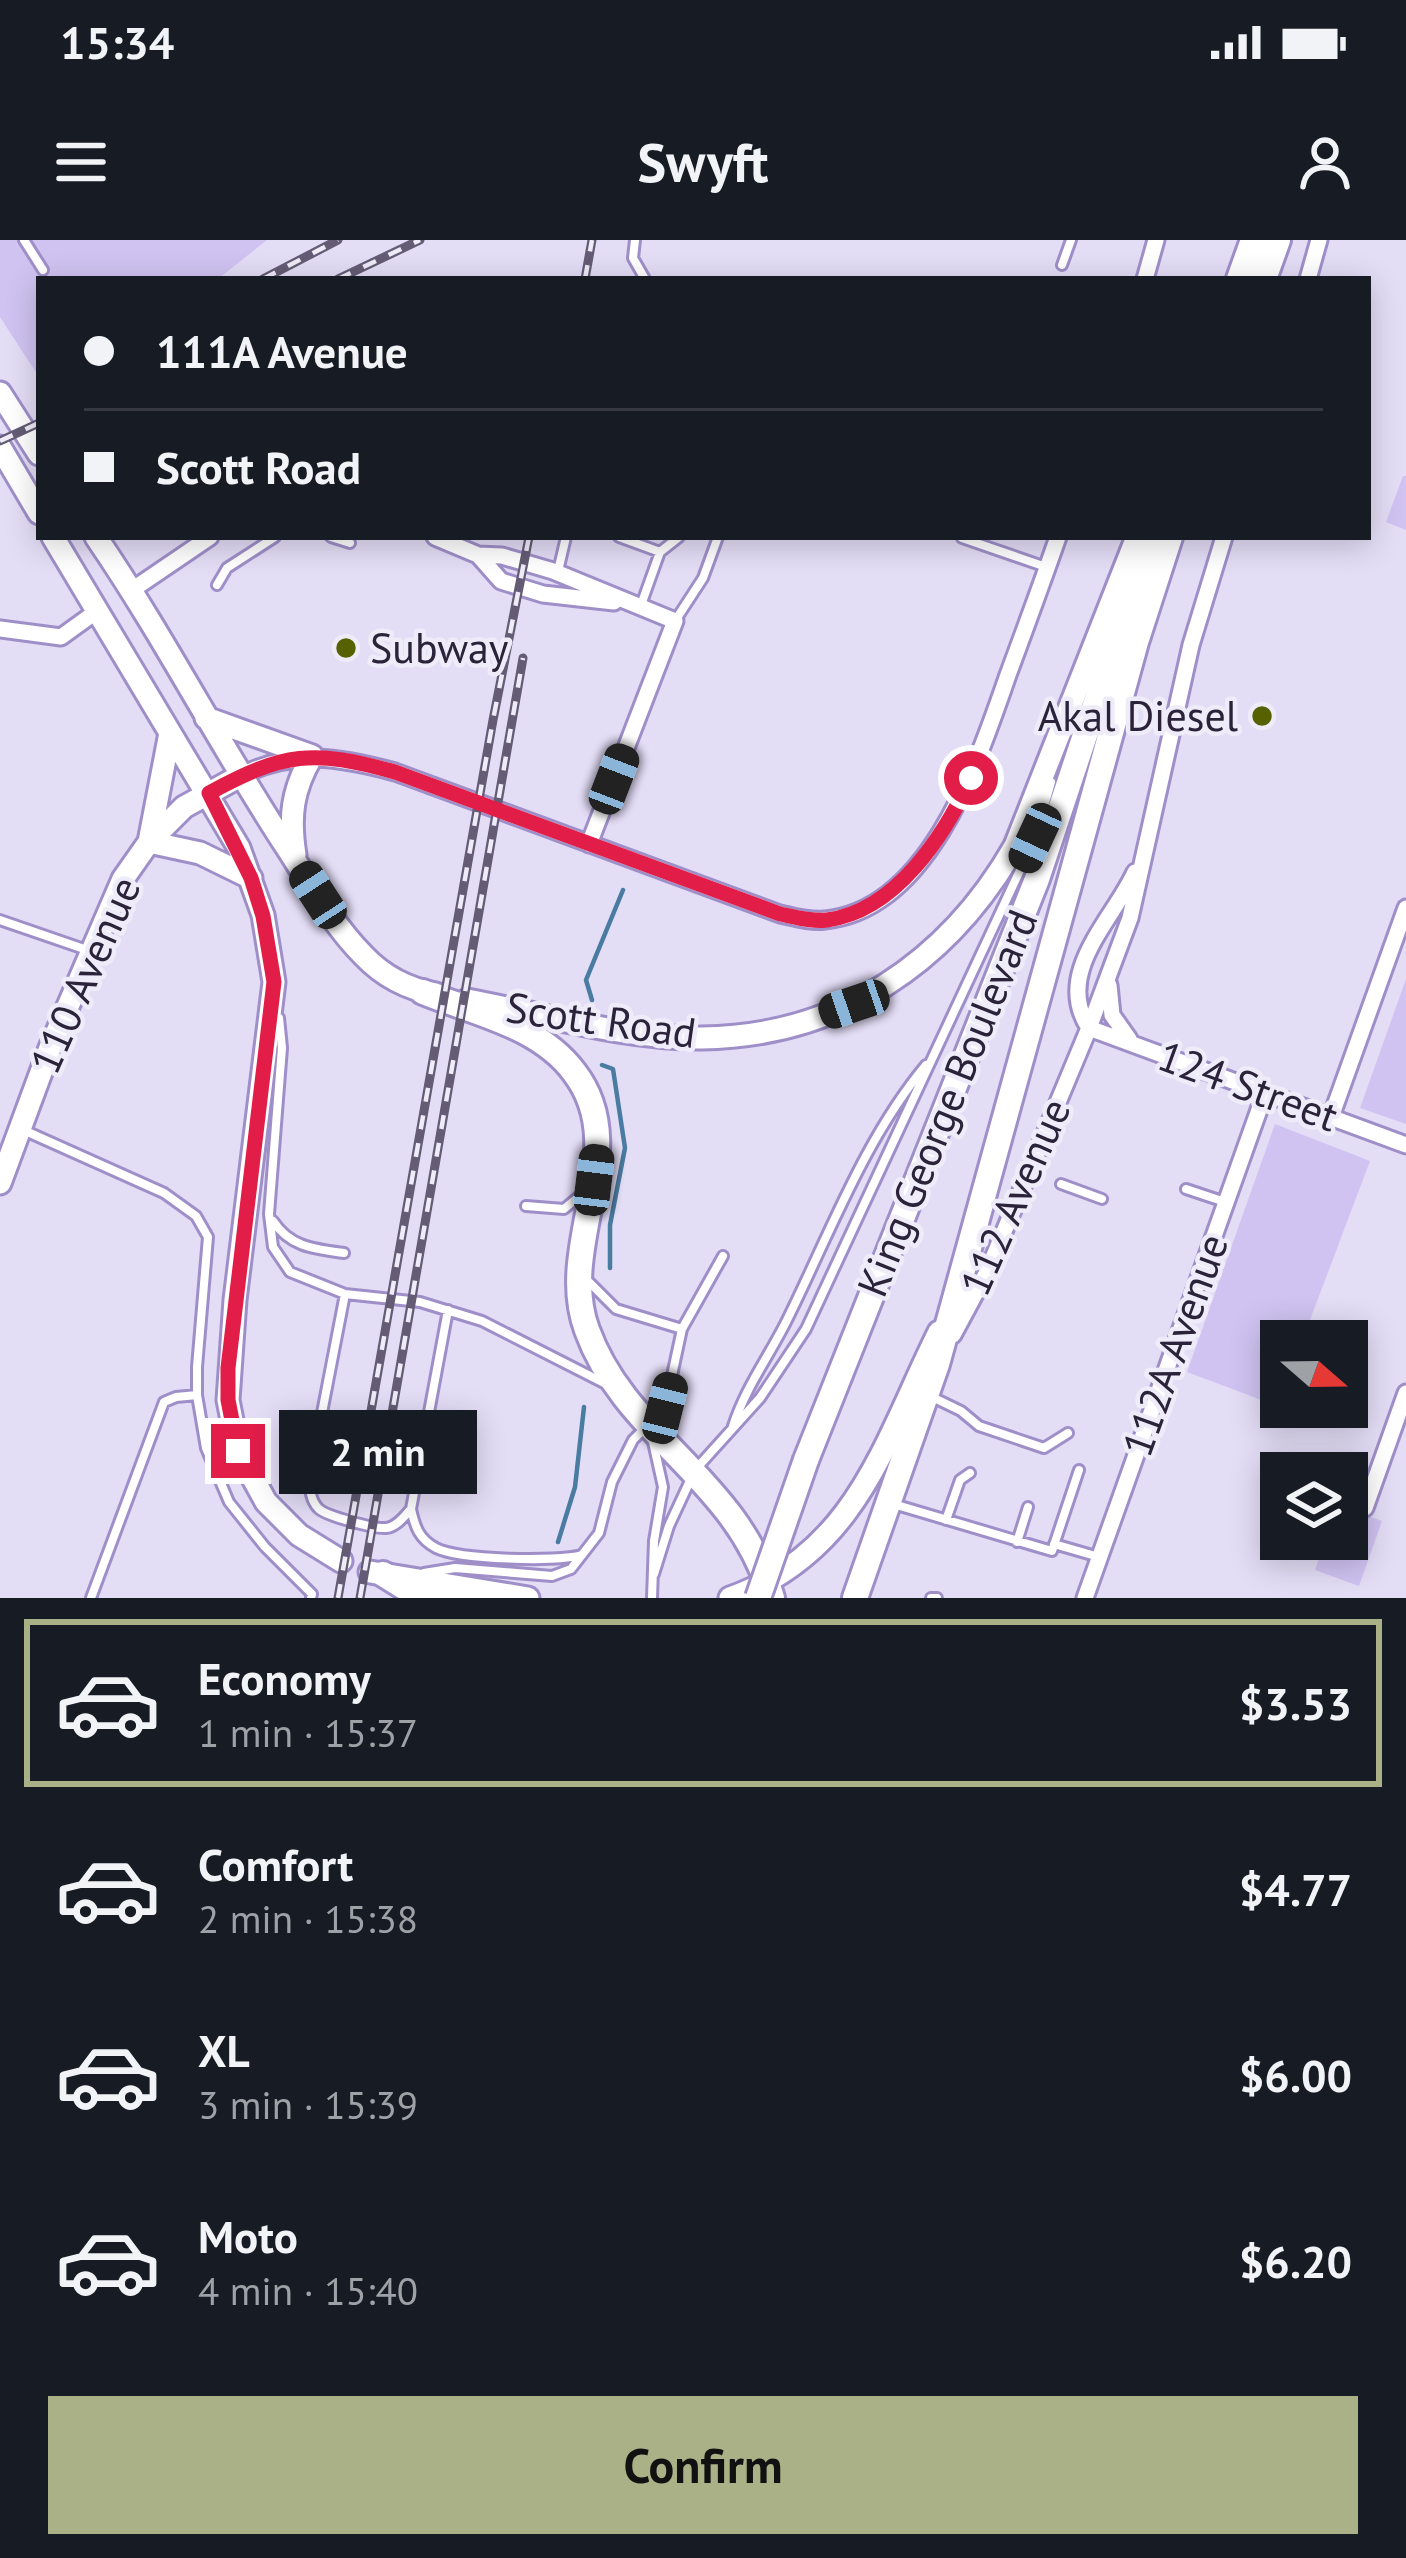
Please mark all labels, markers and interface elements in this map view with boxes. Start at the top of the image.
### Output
text: 15:34 [60,13,174,71]
text: Swyft [638,127,768,197]
icon: menu [48,129,114,195]
icon: person [1292,129,1358,195]
text: 111A Avenue [156,322,408,380]
text: Scott Road [156,438,361,496]
place label: Subway [370,620,509,675]
marker: Subway [333,635,359,661]
place label: Akal Diesel [1038,688,1238,743]
marker: Akal Diesel [1249,703,1275,729]
car [584,739,644,819]
route start [944,751,998,805]
car [1003,798,1067,878]
car [283,855,353,935]
street label: 110 Avenue [17,868,152,1082]
street label: King George Boulevard [844,901,1049,1304]
car [814,975,894,1033]
street label: Scott Road [502,979,700,1060]
street label: 124 Street [1151,1028,1346,1143]
street label: 112 Avenue [947,1090,1082,1304]
car [572,1142,616,1218]
street label: 112A Avenue [1109,1226,1240,1464]
north arrow [1260,1320,1368,1428]
map controls [1260,1320,1368,1560]
car [639,1369,691,1447]
callout: 2 min [280,1409,478,1493]
route end [211,1424,265,1478]
text: 2 min [330,1426,426,1477]
button: layers [1260,1452,1368,1560]
icon: car [54,1649,162,1757]
text: Economy [198,1649,371,1707]
text: $3.53 [1239,1674,1352,1732]
text: 1 min · 15:37 [198,1707,418,1758]
icon: car [54,1835,162,1943]
text: Comfort [198,1835,353,1893]
text: $4.77 [1239,1860,1352,1918]
text: 2 min · 15:38 [198,1893,418,1944]
icon: car [54,2021,162,2129]
text: XL [198,2021,250,2079]
text: $6.00 [1239,2046,1352,2104]
text: 3 min · 15:39 [198,2079,418,2130]
icon: car [54,2207,162,2315]
text: Moto [198,2207,298,2265]
text: $6.20 [1239,2232,1352,2290]
text: 4 min · 15:40 [198,2265,418,2316]
button: Confirm [48,2396,1358,2534]

